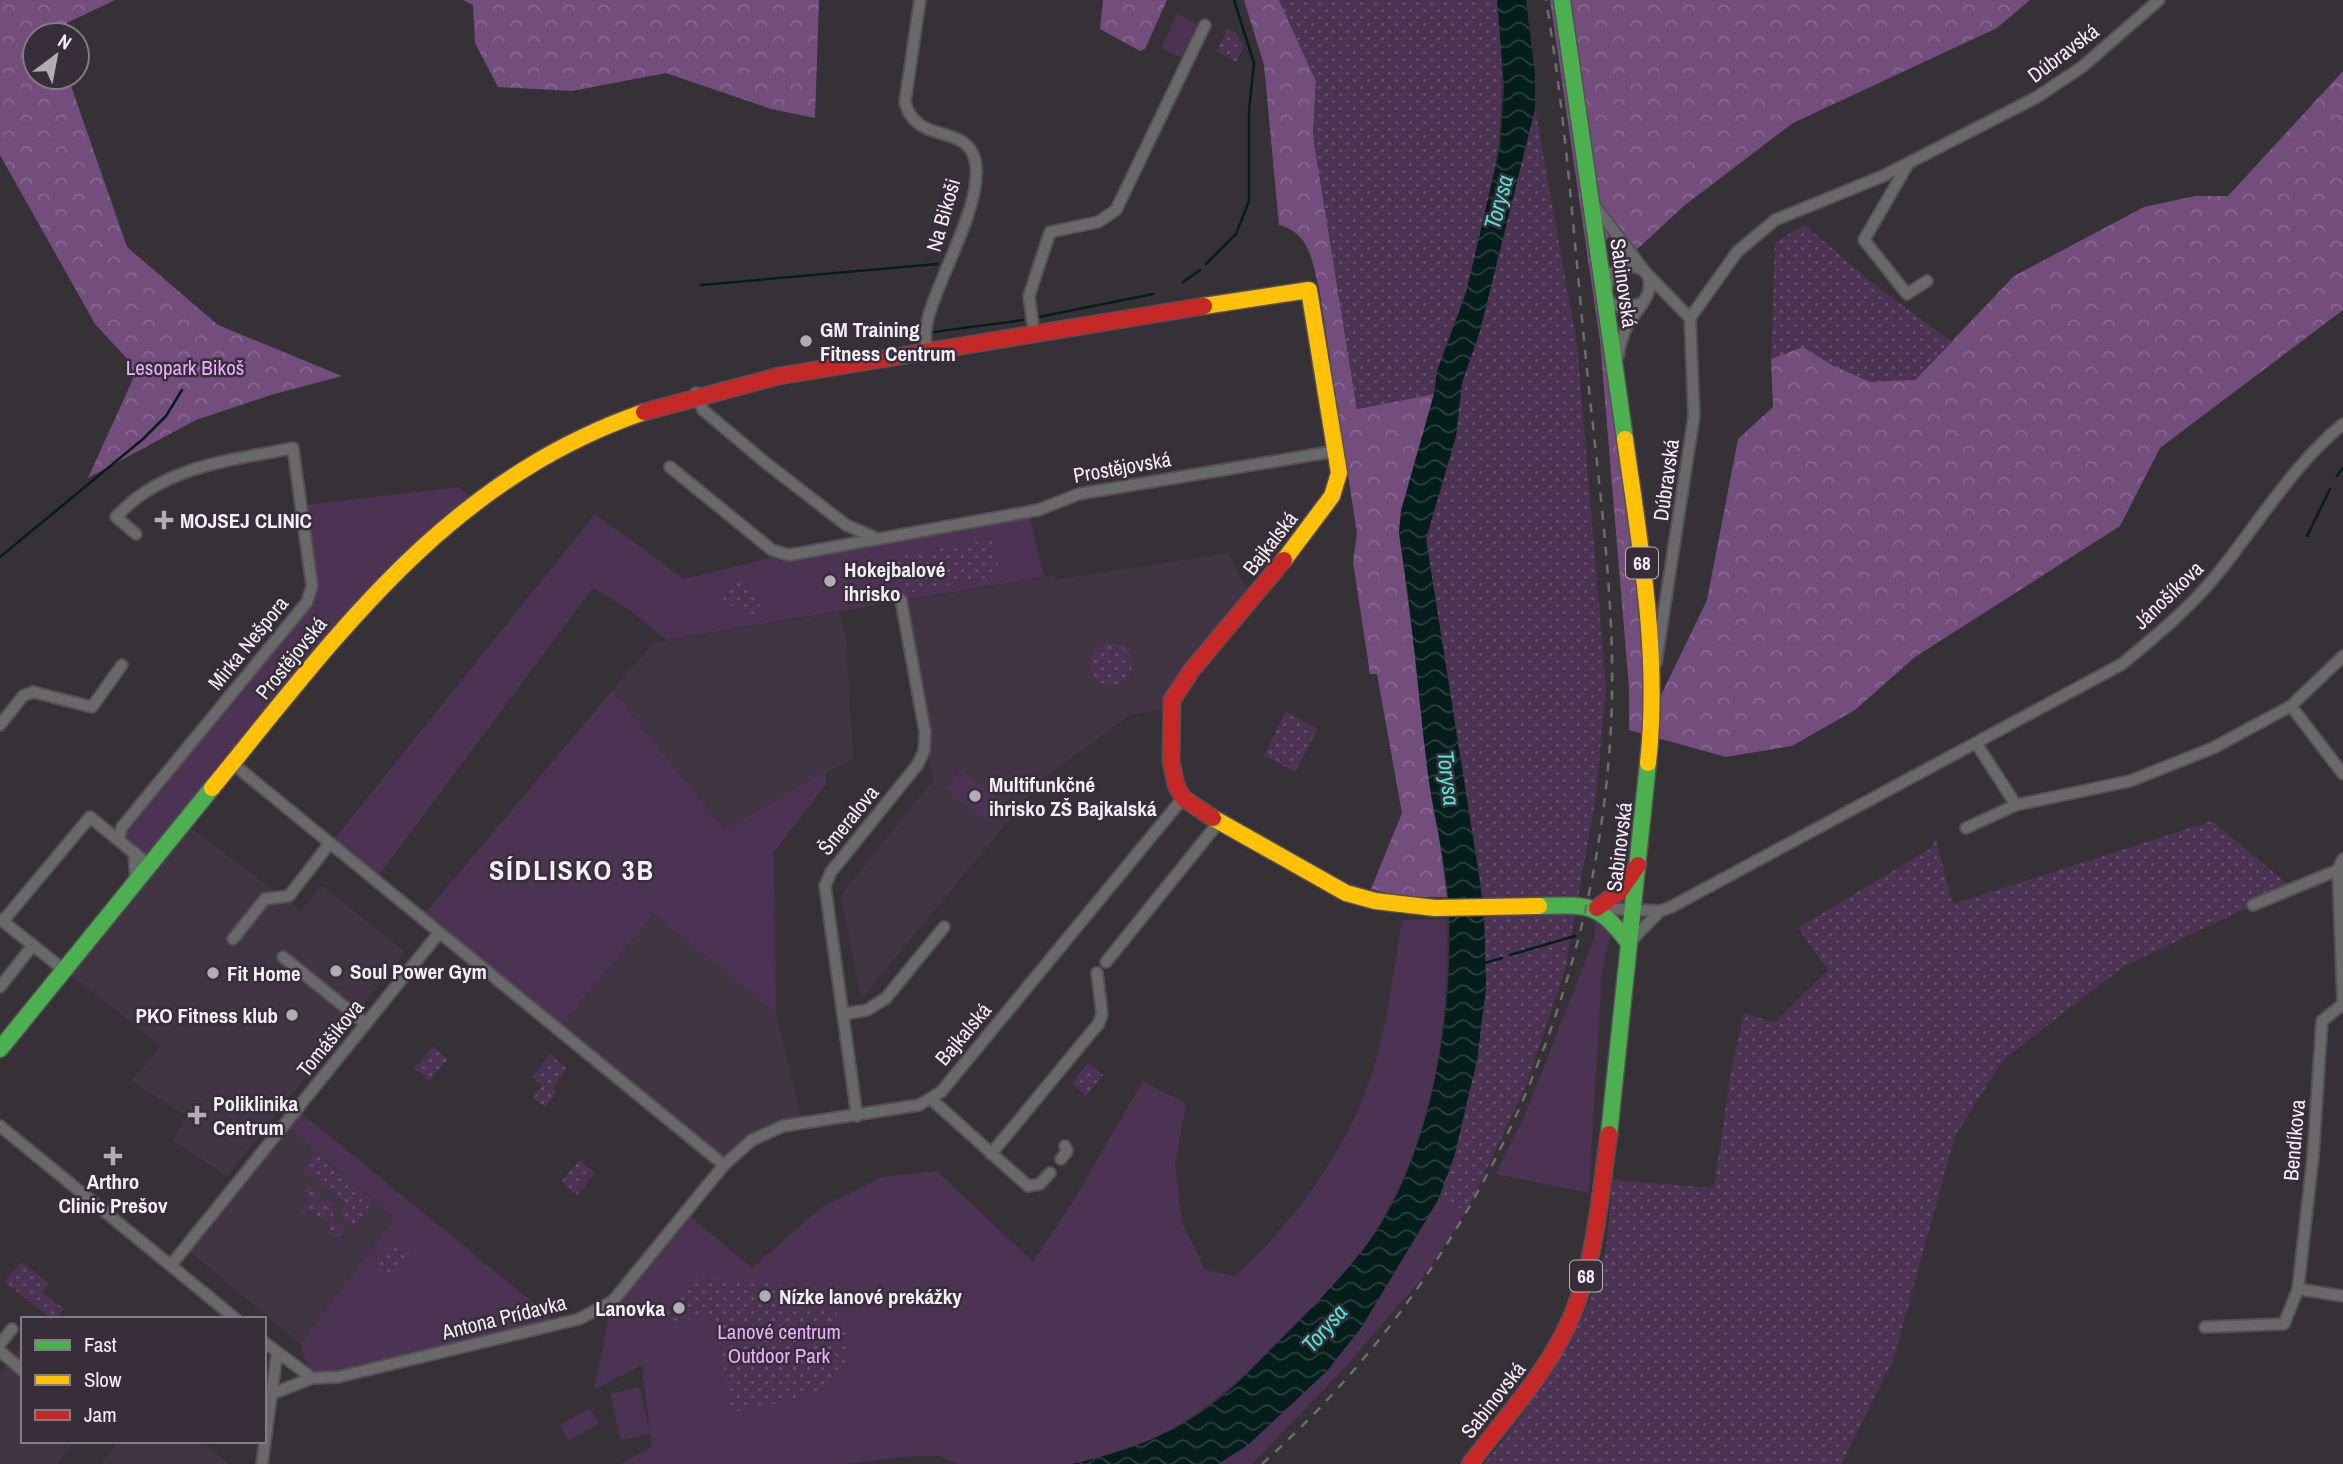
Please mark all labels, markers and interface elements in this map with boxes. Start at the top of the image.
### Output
street label: Dúbravská [2021,16,2105,89]
north arrow [21,21,91,91]
text: N [53,28,77,56]
water label: Torysa [1476,171,1520,233]
street label: Na Bikoši [919,175,967,255]
street label: Sabinovská [1603,236,1645,330]
place label: GM Training Fitness Centrum [820,315,956,368]
marker: GM Training Fitness Centrum [798,333,814,349]
park label: Lesopark Bikoš [126,353,244,382]
street label: Dúbravská [1646,437,1686,523]
street label: Prostějovská [1071,444,1173,490]
street label: Bajkalská [1236,505,1304,581]
place label: MOJSEJ CLINIC [180,506,312,535]
marker: MOJSEJ CLINIC [154,510,174,530]
road number: 68 [1626,548,1658,578]
street label: Jánošíkova [2127,554,2210,636]
place label: Hokejbalové ihrisko [844,555,945,608]
marker: Hokejbalové ihrisko [822,573,838,589]
street label: Mirka Nešpora [201,590,295,696]
street label: Prostějovská [249,610,334,705]
water label: Torysa [1430,749,1468,807]
place label: Multifunkčné ihrisko ZŠ Bajkalská [989,770,1157,823]
street label: Šmeralova [811,779,885,861]
marker: Multifunkčné ihrisko ZŠ Bajkalská [967,788,983,804]
street label: Sabinovská [1599,800,1639,893]
district label: SÍDLISKO 3B [489,851,655,889]
place label: Soul Power Gym [350,957,487,986]
place label: Fit Home [227,959,301,988]
marker: Soul Power Gym [328,963,344,979]
marker: Fit Home [205,965,221,981]
street label: Tomášikova [290,993,370,1083]
street label: Bajkalská [928,996,998,1072]
place label: PKO Fitness klub [135,1001,278,1030]
marker: PKO Fitness klub [284,1007,300,1023]
place label: Poliklinika Centrum [213,1089,299,1142]
street label: Bendíkova [2276,1098,2312,1182]
marker: Poliklinika Centrum [187,1105,207,1125]
marker: Arthro Clinic Prešov [103,1146,123,1166]
place label: Arthro Clinic Prešov [58,1167,168,1220]
road number: 68 [1570,1260,1602,1292]
place label: Nízke lanové prekážky [779,1282,962,1311]
street label: Antona Prídavka [438,1287,570,1347]
marker: Nízke lanové prekážky [757,1288,773,1304]
place label: Lanovka [595,1294,665,1323]
water label: Torysa [1294,1297,1354,1359]
marker: Lanovka [671,1300,687,1316]
legend [21,1317,266,1443]
park label: Lanové centrum Outdoor Park [717,1317,841,1370]
text: Fast [84,1330,117,1359]
street label: Sabinovská [1454,1355,1532,1444]
text: Slow [84,1365,122,1394]
text: Jam [84,1400,117,1429]

